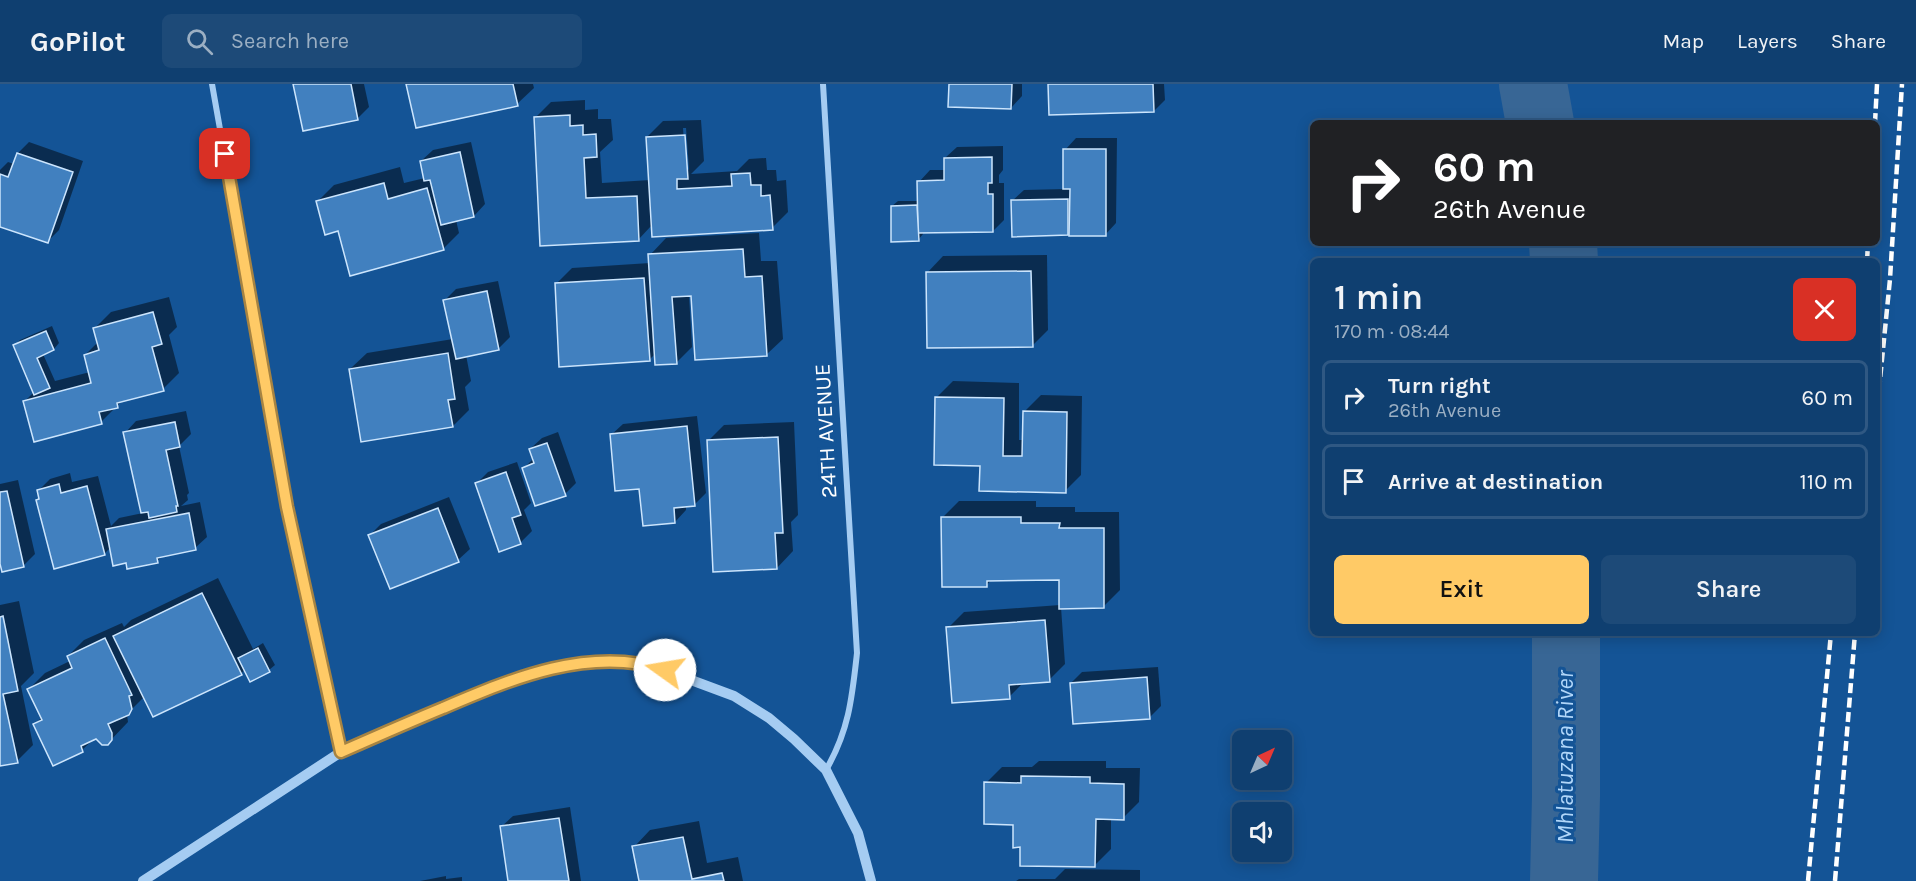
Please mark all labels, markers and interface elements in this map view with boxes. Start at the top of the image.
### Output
search box [162,14,582,68]
text: GoPilot [30,25,126,58]
icon: search [183,25,216,58]
text: Search here [231,28,349,54]
text: Map [1662,29,1704,53]
text: Layers [1737,29,1798,53]
text: Share [1831,29,1886,53]
pin [199,128,250,179]
icon: arrive [208,137,241,170]
text: 60 m [1433,142,1536,192]
icon: right [1334,144,1412,222]
text: 26th Avenue [1433,193,1586,225]
text: 1 min [1334,276,1423,318]
button: close [1793,278,1856,341]
text: 170 m · 08:44 [1334,320,1450,343]
street label: 24TH AVENUE [809,363,843,499]
text: Turn right [1388,373,1491,399]
icon: right [1337,381,1370,414]
text: 60 m [1802,385,1853,411]
text: 26th Avenue [1388,399,1501,422]
icon: arrive [1337,465,1370,498]
text: Arrive at destination [1388,469,1603,495]
text: 110 m [1800,469,1853,495]
button: Exit [1334,555,1589,624]
button: Share [1601,555,1856,624]
position arrow [633,638,697,702]
water label: Mhlatuzana River [1551,670,1579,844]
north arrow [1232,730,1292,790]
map controls [1232,730,1292,862]
button: sound [1232,802,1292,862]

